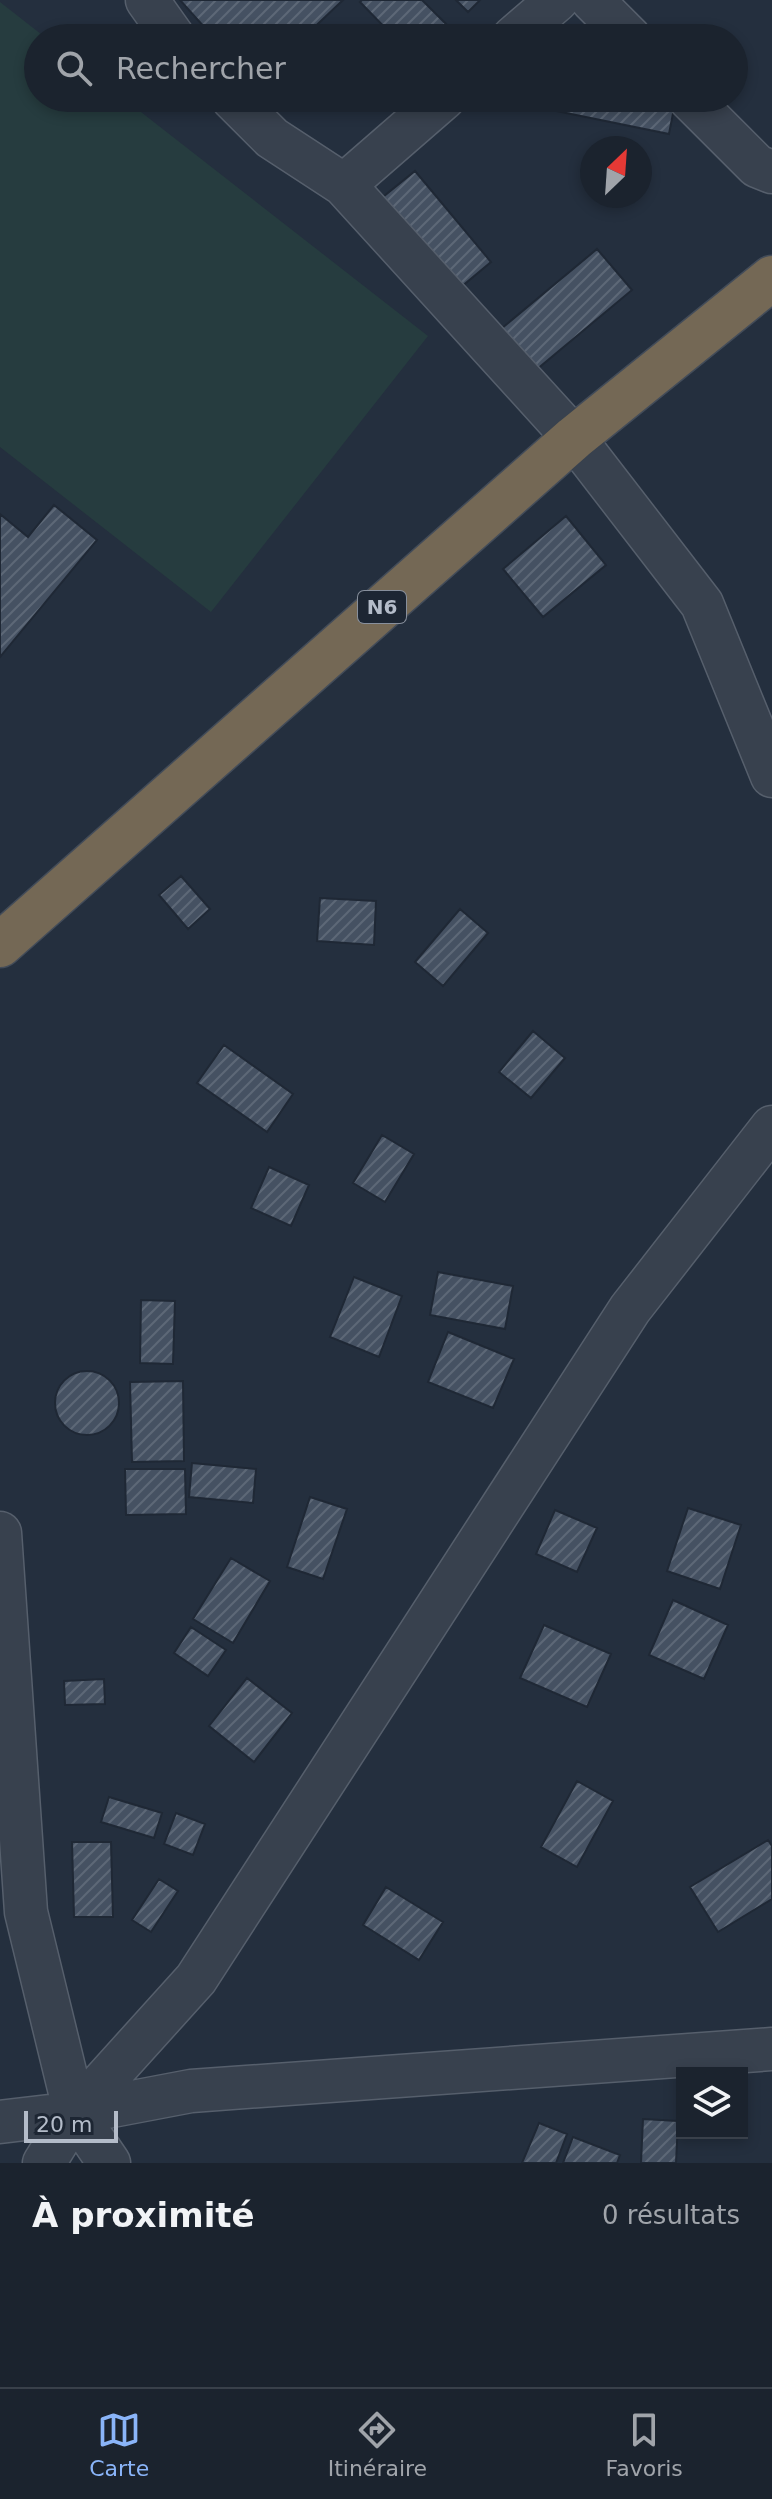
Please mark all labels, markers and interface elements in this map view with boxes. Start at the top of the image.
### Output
search box [24,24,748,112]
icon: search [52,46,96,90]
text: Rechercher [116,51,286,86]
north arrow [580,136,652,208]
road number: N6 [358,591,406,623]
map controls [676,2067,748,2139]
button: layers [676,2067,748,2139]
scale bar [24,2107,118,2143]
text: 20 m [36,2112,92,2137]
text: À proximité [32,2195,255,2235]
text: 0 résultats [602,2200,740,2230]
tab: Carte [89,2408,149,2481]
tab: Itinéraire [328,2408,427,2481]
tab: Favoris [606,2408,683,2481]

